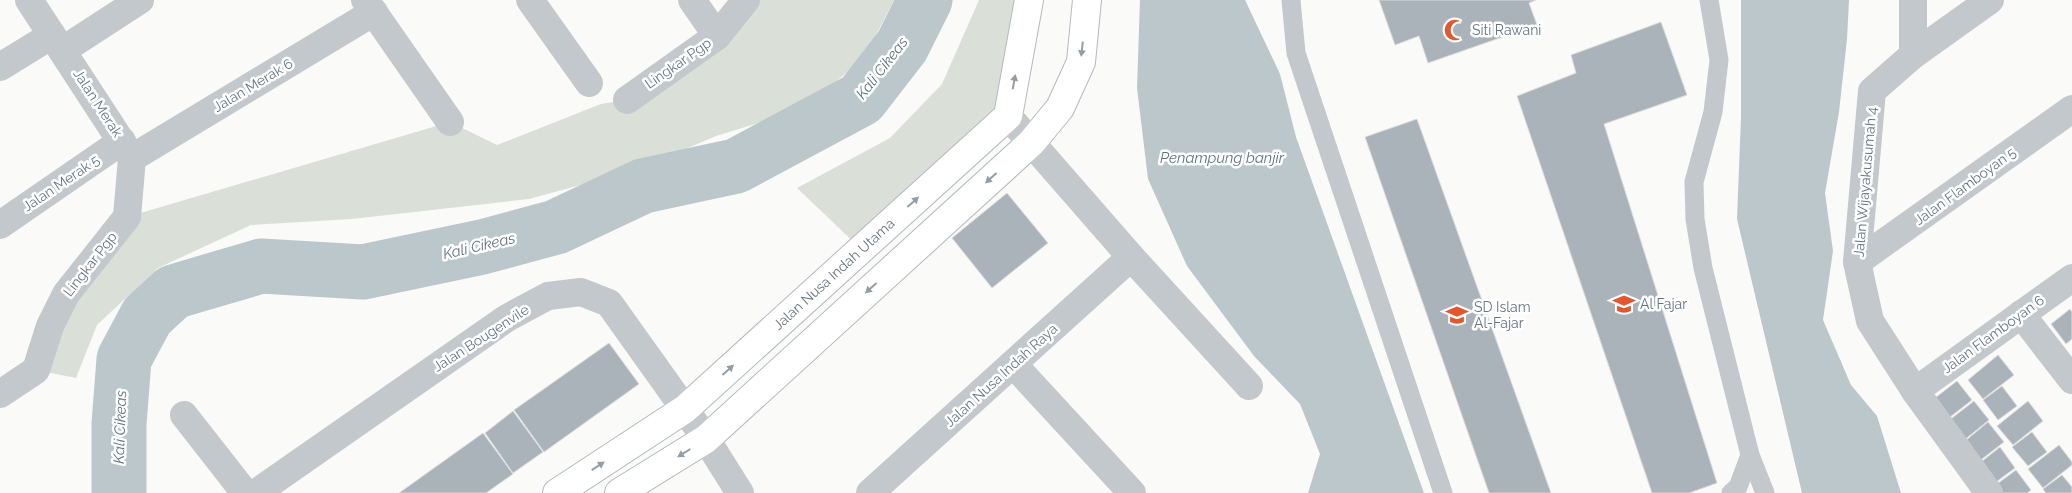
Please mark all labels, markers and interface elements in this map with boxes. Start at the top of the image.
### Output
mosque icon: Siti Rawani [1442,17,1468,43]
place label: Siti Rawani [1472,22,1541,38]
water label: Kali Cikeas [852,33,912,103]
street label: Lingkar Pgp [642,34,714,92]
one-way arrow [1078,41,1086,57]
street label: Jalan Merak 6 [210,55,296,115]
street label: Jalan Merak [70,66,126,140]
one-way arrow [1011,73,1019,89]
street label: Jalan Wijayakusumah 4 [1850,106,1880,258]
street label: Jalan Flamboyan 5 [1911,144,2019,228]
water label: Penampung banjir [1160,149,1285,167]
street label: Jalan Merak 5 [20,151,103,214]
one-way arrow [986,172,998,184]
one-way arrow [906,196,918,208]
street label: Jalan Nusa Indah Utama [770,215,898,333]
street label: Lingkar Pgp [60,228,120,299]
water label: Kali Cikeas [441,229,517,263]
one-way arrow [866,282,878,294]
school or university icon: Al Fajar [1611,291,1637,317]
street label: Jalan Flamboyan 6 [1939,292,2047,376]
place label: Al Fajar [1640,296,1687,312]
place label: SD Islam Al-Fajar [1474,299,1531,331]
street label: Jalan Bougenvile [430,301,532,375]
school or university icon: SD Islam Al-Fajar [1444,302,1470,328]
street label: Jalan Nusa Indah Raya [942,320,1060,430]
one-way arrow [722,364,734,376]
water label: Kali Cikeas [110,390,130,464]
one-way arrow [677,448,690,457]
one-way arrow [591,461,604,471]

